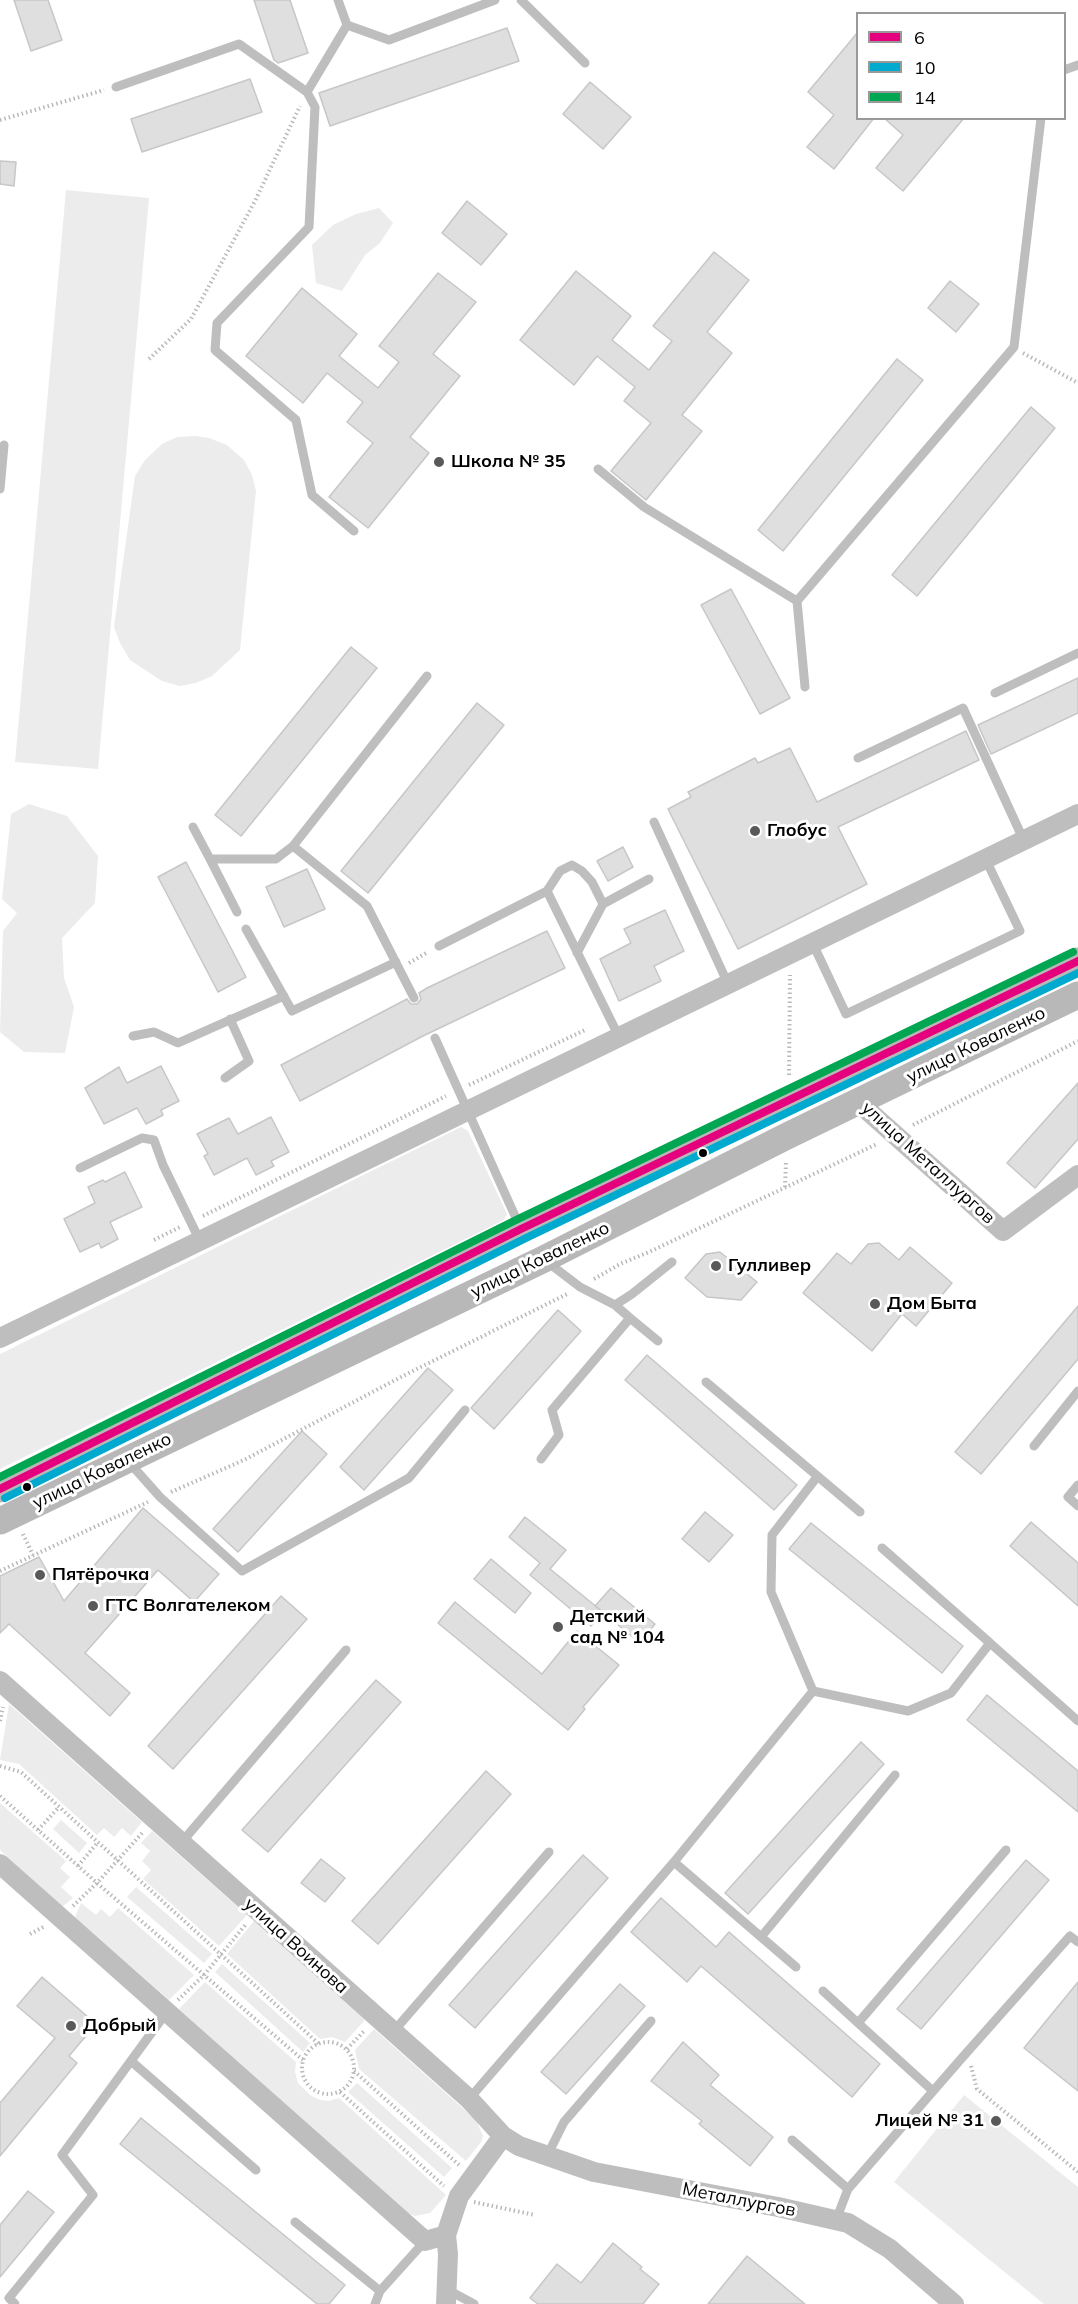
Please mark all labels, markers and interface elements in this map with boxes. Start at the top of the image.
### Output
legend [856,12,1066,120]
text: 6 [914,26,925,49]
text: 10 [914,56,936,79]
text: 14 [914,86,936,109]
place label: Школа № 35 [451,451,566,473]
marker: Школа № 35 [432,455,446,469]
place label: Глобус [767,820,827,842]
marker: Глобус [748,824,762,838]
street label: улица Коваленко [903,1002,1049,1088]
street label: улица Металлургов [857,1097,999,1229]
unlabelled marker [697,1147,709,1159]
street label: улица Коваленко [467,1217,613,1303]
place label: Гулливер [728,1255,811,1277]
marker: Гулливер [709,1259,723,1273]
place label: Дом Быта [887,1293,977,1315]
marker: Дом Быта [868,1297,882,1311]
street label: улица Коваленко [29,1428,175,1514]
unlabelled marker [21,1481,33,1493]
place label: Пятёрочка [52,1564,149,1586]
marker: Пятёрочка [33,1568,47,1582]
place label: ГТС Волгателеком [105,1595,270,1617]
marker: ГТС Волгателеком [86,1599,100,1613]
place label: Детский сад № 104 [570,1606,664,1648]
marker: Детский сад № 104 [551,1620,565,1634]
street label: улица Воинова [239,1894,353,1998]
place label: Добрый [83,2015,156,2037]
marker: Добрый [64,2019,78,2033]
place label: Лицей № 31 [875,2110,984,2132]
marker: Лицей № 31 [989,2114,1003,2128]
street label: Металлургов [681,2178,797,2222]

